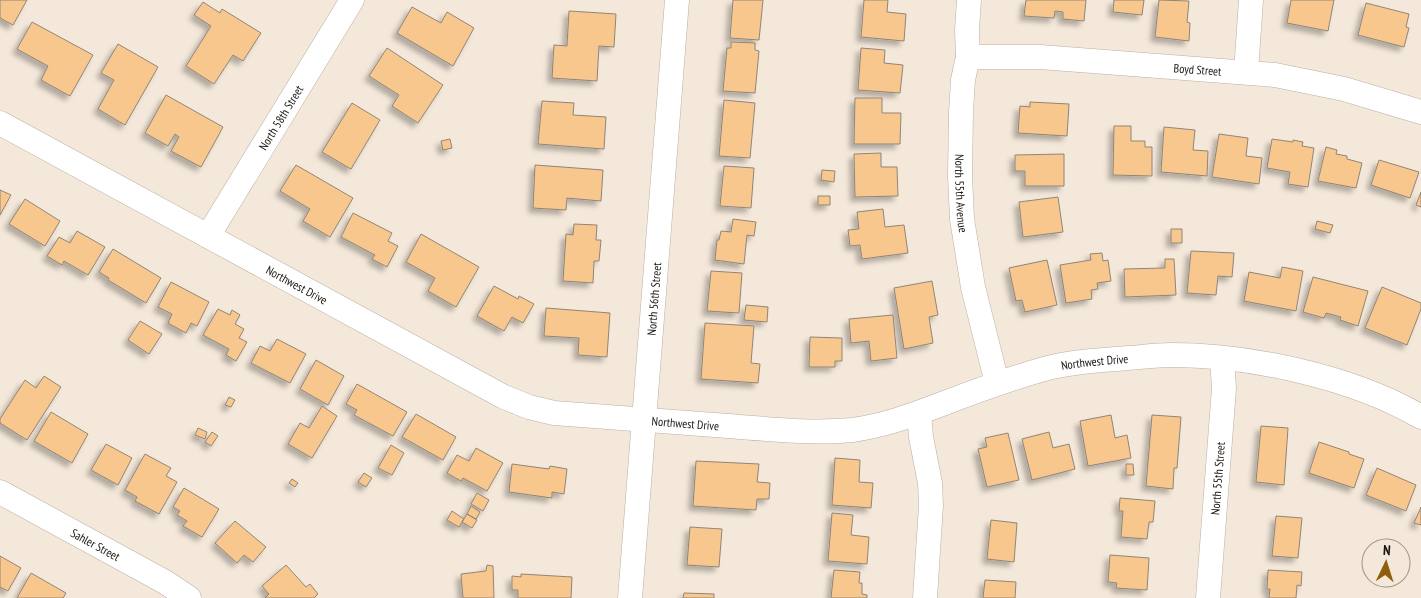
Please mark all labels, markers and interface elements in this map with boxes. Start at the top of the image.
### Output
street label: Boyd Street [1173,60,1223,78]
street label: North 58th Street [255,82,306,153]
street label: North 55th Avenue [952,154,972,234]
street label: North 56th Street [643,261,664,336]
street label: Northwest Drive [264,262,330,307]
street label: Northwest Drive [1060,351,1129,373]
street label: Northwest Drive [651,413,720,433]
street label: North 55th Street [1207,441,1227,515]
street label: Sahler Street [69,525,123,564]
north arrow [1361,538,1411,588]
text: N [1383,541,1391,559]

